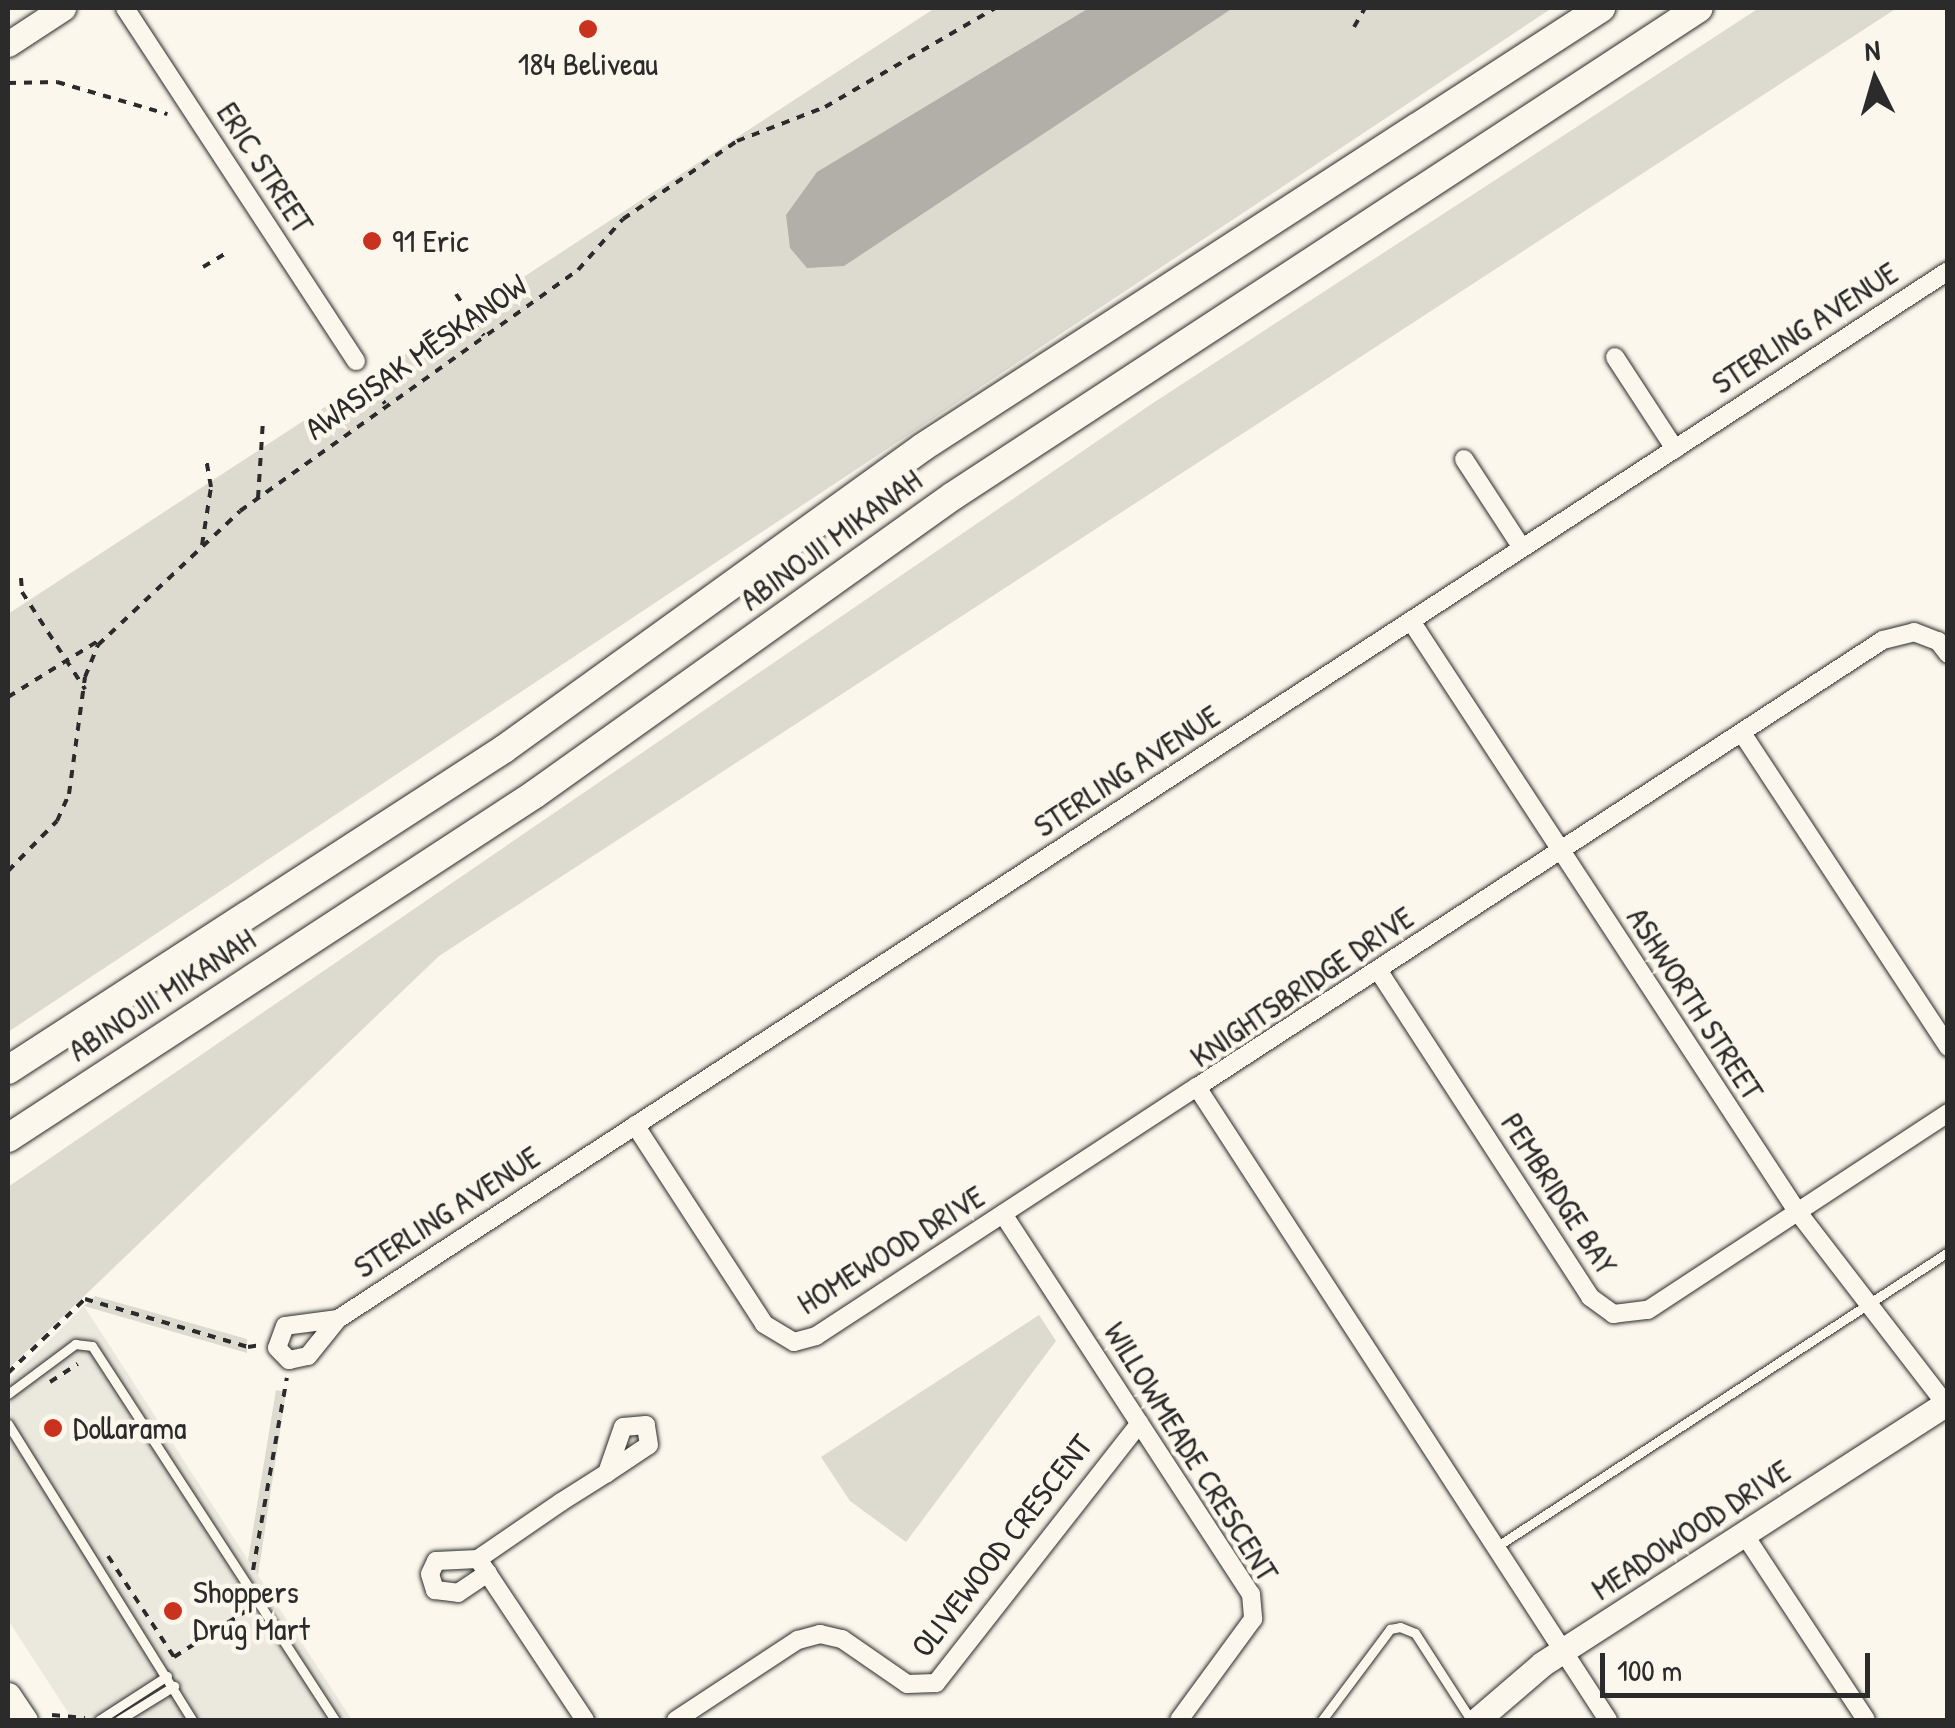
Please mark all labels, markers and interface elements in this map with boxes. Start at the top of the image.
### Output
marker: 184 Beliveau [577,18,599,40]
north arrow [1825,30,1925,130]
text: N [1863,31,1881,70]
place label: 184 Beliveau [518,45,658,83]
street label: ERIC STREET [208,95,322,241]
place label: 91 Eric [392,222,469,260]
marker: 91 Eric [361,230,383,252]
street label: STERLING AVENUE [1705,254,1905,402]
street label: AWASISAK MĒSKANOW [298,266,534,448]
street label: ABINOJII MIKANAH [733,461,929,619]
street label: STERLING AVENUE [1027,697,1227,845]
street label: KNIGHTSBRIDGE DRIVE [1183,898,1421,1076]
street label: ASHWORTH STREET [1618,900,1772,1108]
street label: ABINOJII MIKANAH [61,920,263,1070]
street label: PEMBRIDGE BAY [1493,1106,1625,1282]
street label: STERLING AVENUE [347,1138,547,1286]
street label: HOMEWOOD DRIVE [790,1177,992,1323]
street label: WILLOWMEADE CRESCENT [1096,1315,1286,1589]
place label: Dollarama [73,1409,187,1447]
marker: Dollarama [42,1417,64,1439]
street label: OLIVEWOOD CRESCENT [903,1427,1101,1665]
street label: MEADOWOOD DRIVE [1585,1452,1797,1608]
place label: Shoppers Drug Mart [193,1574,310,1649]
marker: Shoppers Drug Mart [162,1600,184,1622]
scale bar [1605,1633,1875,1695]
text: 100 m [1617,1650,1682,1690]

